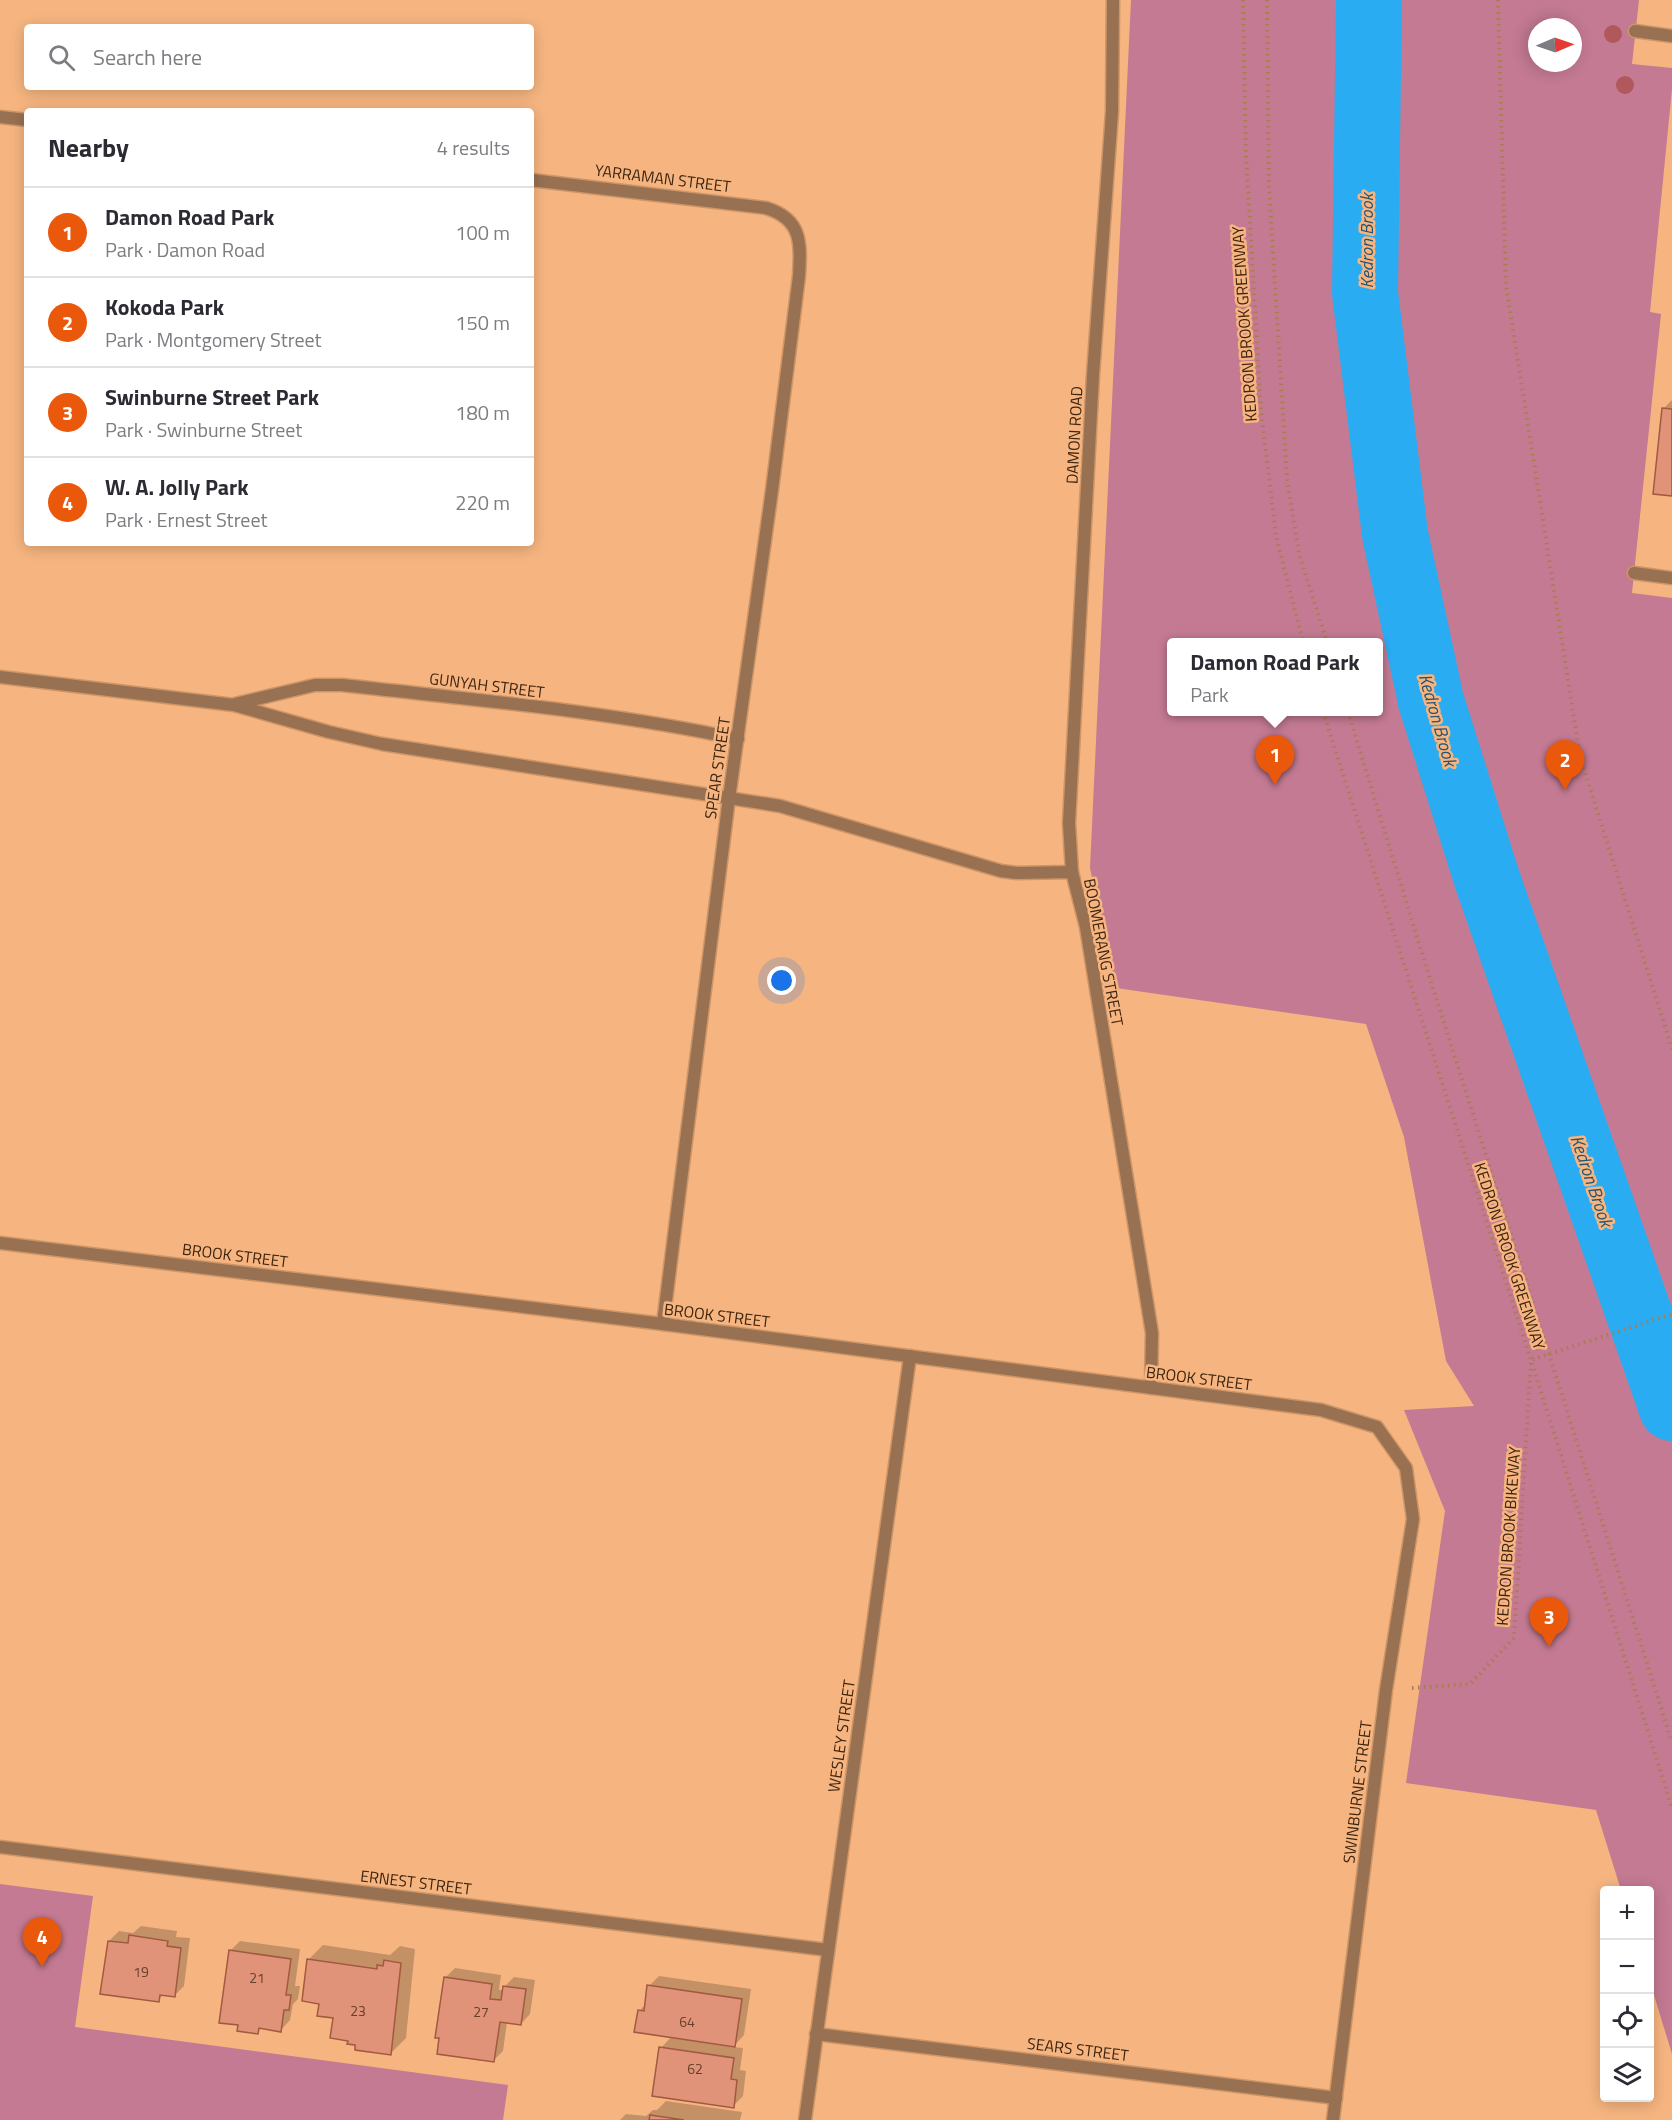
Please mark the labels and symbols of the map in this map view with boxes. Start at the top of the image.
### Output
north arrow [1528,18,1582,72]
street label: YARRAMAN STREET [594,158,733,198]
water label: Kedron Brook [1353,191,1380,289]
street label: KEDRON BROOK GREENWAY [1225,225,1263,423]
street label: DAMON ROAD [1059,385,1089,485]
street label: GUNYAH STREET [428,666,546,704]
water label: Kedron Brook [1412,671,1465,771]
street label: SPEAR STREET [698,715,736,821]
pin: 1 [1256,736,1294,785]
pin: 2 [1546,740,1584,790]
street label: BOOMERANG STREET [1078,876,1130,1028]
your location [767,966,796,995]
water label: Kedron Brook [1564,1132,1621,1232]
street label: KEDRON BROOK GREENWAY [1468,1159,1552,1353]
street label: BROOK STREET [181,1237,290,1273]
street label: BROOK STREET [663,1297,772,1333]
street label: BROOK STREET [1145,1360,1254,1396]
street label: KEDRON BROOK BIKEWAY [1490,1445,1526,1626]
pin: 3 [1530,1598,1568,1647]
street label: WESLEY STREET [821,1678,861,1794]
street label: SWINBURNE STREET [1336,1719,1378,1865]
street label: ERNEST STREET [359,1863,474,1901]
pin: 4 [22,1918,62,1967]
house number: 19 [133,1961,149,1982]
house number: 21 [249,1967,265,1988]
house number: 23 [350,2000,366,2021]
house number: 27 [473,2001,489,2022]
house number: 64 [679,2011,695,2032]
street label: SEARS STREET [1026,2031,1131,2067]
house number: 62 [687,2058,703,2079]

